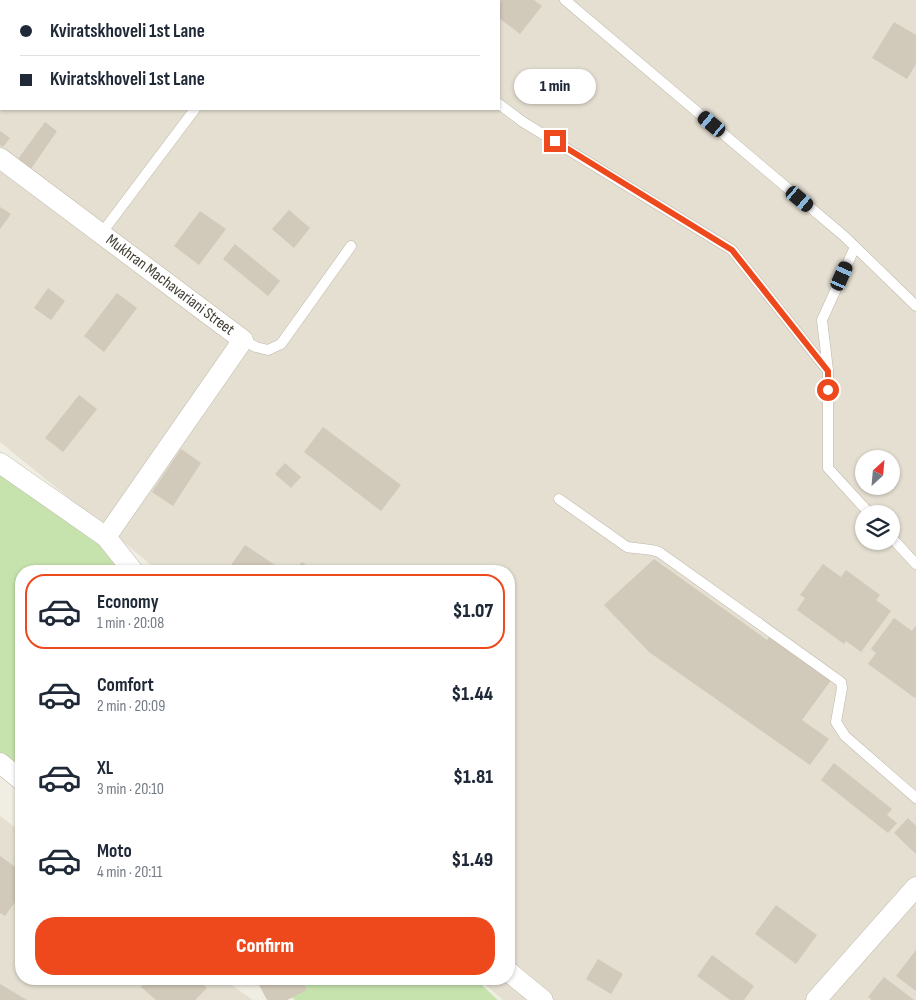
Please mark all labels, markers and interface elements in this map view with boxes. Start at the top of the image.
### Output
text: Kviratskhoveli 1st Lane [50,20,205,43]
text: Kviratskhoveli 1st Lane [50,68,205,91]
callout: 1 min [514,68,596,104]
text: 1 min [540,77,570,96]
car [695,109,728,139]
route end [544,130,566,152]
car [783,184,816,214]
street label: Mukhran Machavariani Street [102,230,238,340]
car [829,259,854,293]
route start [817,379,839,401]
north arrow [855,450,900,495]
map controls [855,450,900,550]
button: layers [855,505,900,550]
icon: car [37,589,82,634]
text: Economy [97,591,159,614]
text: $1.07 [453,600,493,623]
text: 1 min · 20:08 [97,614,164,633]
icon: car [37,672,82,717]
text: Comfort [97,674,154,697]
text: $1.44 [452,683,493,706]
text: 2 min · 20:09 [97,697,165,716]
icon: car [37,755,82,800]
text: XL [97,757,113,780]
text: $1.81 [453,766,493,789]
text: 3 min · 20:10 [97,780,164,799]
icon: car [37,838,82,883]
text: Moto [97,840,132,863]
text: $1.49 [452,849,493,872]
text: 4 min · 20:11 [97,863,162,882]
button: Confirm [35,917,495,975]

